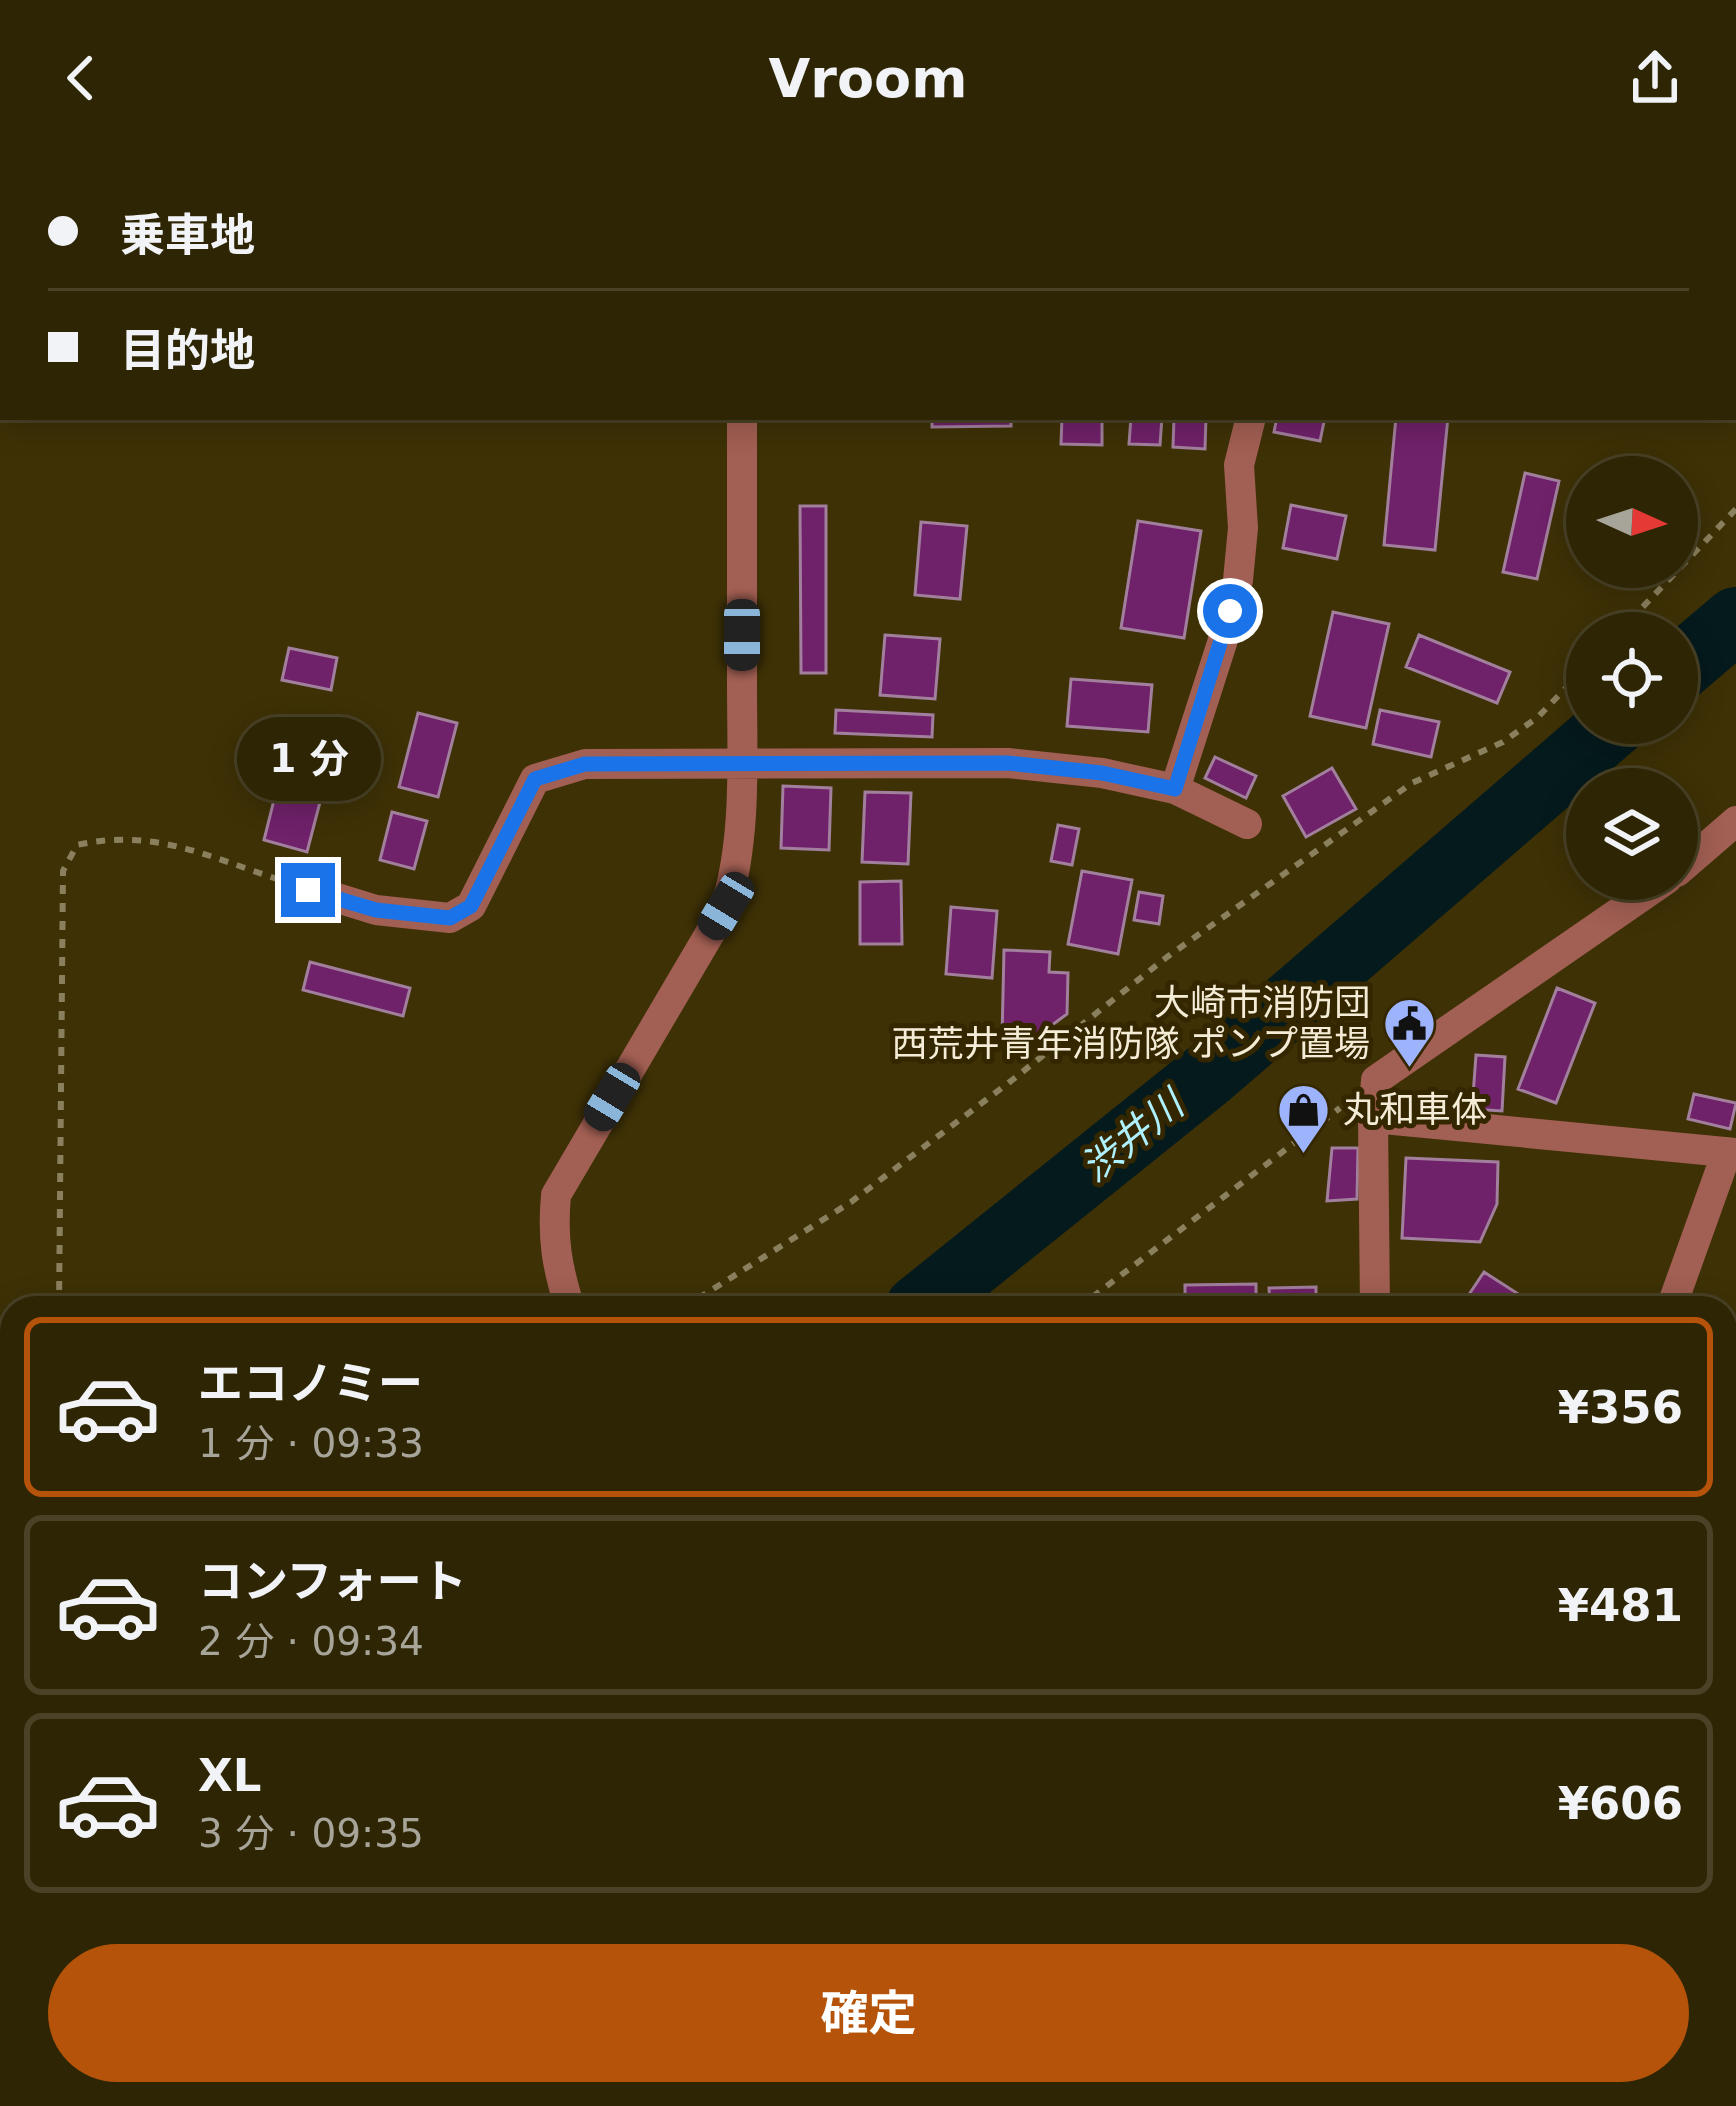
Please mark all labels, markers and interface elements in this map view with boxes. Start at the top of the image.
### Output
icon: back [48,45,114,111]
icon: share [1622,45,1688,111]
text: Vroom [769,47,967,110]
text: 乗車地 [120,209,255,262]
text: 目的地 [120,324,255,377]
north arrow [1566,456,1698,588]
map controls [1566,456,1698,900]
route start [1203,584,1257,638]
car [724,599,760,671]
button: locate [1566,612,1698,744]
callout: 1 分 [236,716,380,800]
text: 1 分 [269,736,349,781]
button: layers [1566,768,1698,900]
route end [281,863,335,917]
car [692,866,760,946]
place label: 大崎市消防団 西荒井青年消防隊 ポンプ置場 [892,982,1370,1064]
public building icon: 大崎市消防団 西荒井青年消防隊 ポンプ置場 [1381,995,1437,1069]
car [578,1057,646,1137]
water label: 渋井川 [1072,1079,1195,1190]
shop icon: 丸和車体 [1276,1081,1332,1155]
place label: 丸和車体 [1343,1089,1487,1130]
icon: car [54,1353,162,1461]
text: エコノミー [198,1357,423,1410]
text: ¥356 [1558,1381,1683,1434]
text: 1 分 · 09:33 [198,1421,424,1466]
icon: car [54,1551,162,1659]
text: コンフォート [198,1555,467,1608]
text: ¥481 [1558,1579,1683,1632]
text: 2 分 · 09:34 [198,1619,424,1664]
icon: car [54,1749,162,1857]
text: XL [198,1749,261,1802]
text: ¥606 [1558,1777,1683,1830]
text: 3 分 · 09:35 [198,1811,424,1856]
button: 確定 [48,1944,1689,2082]

